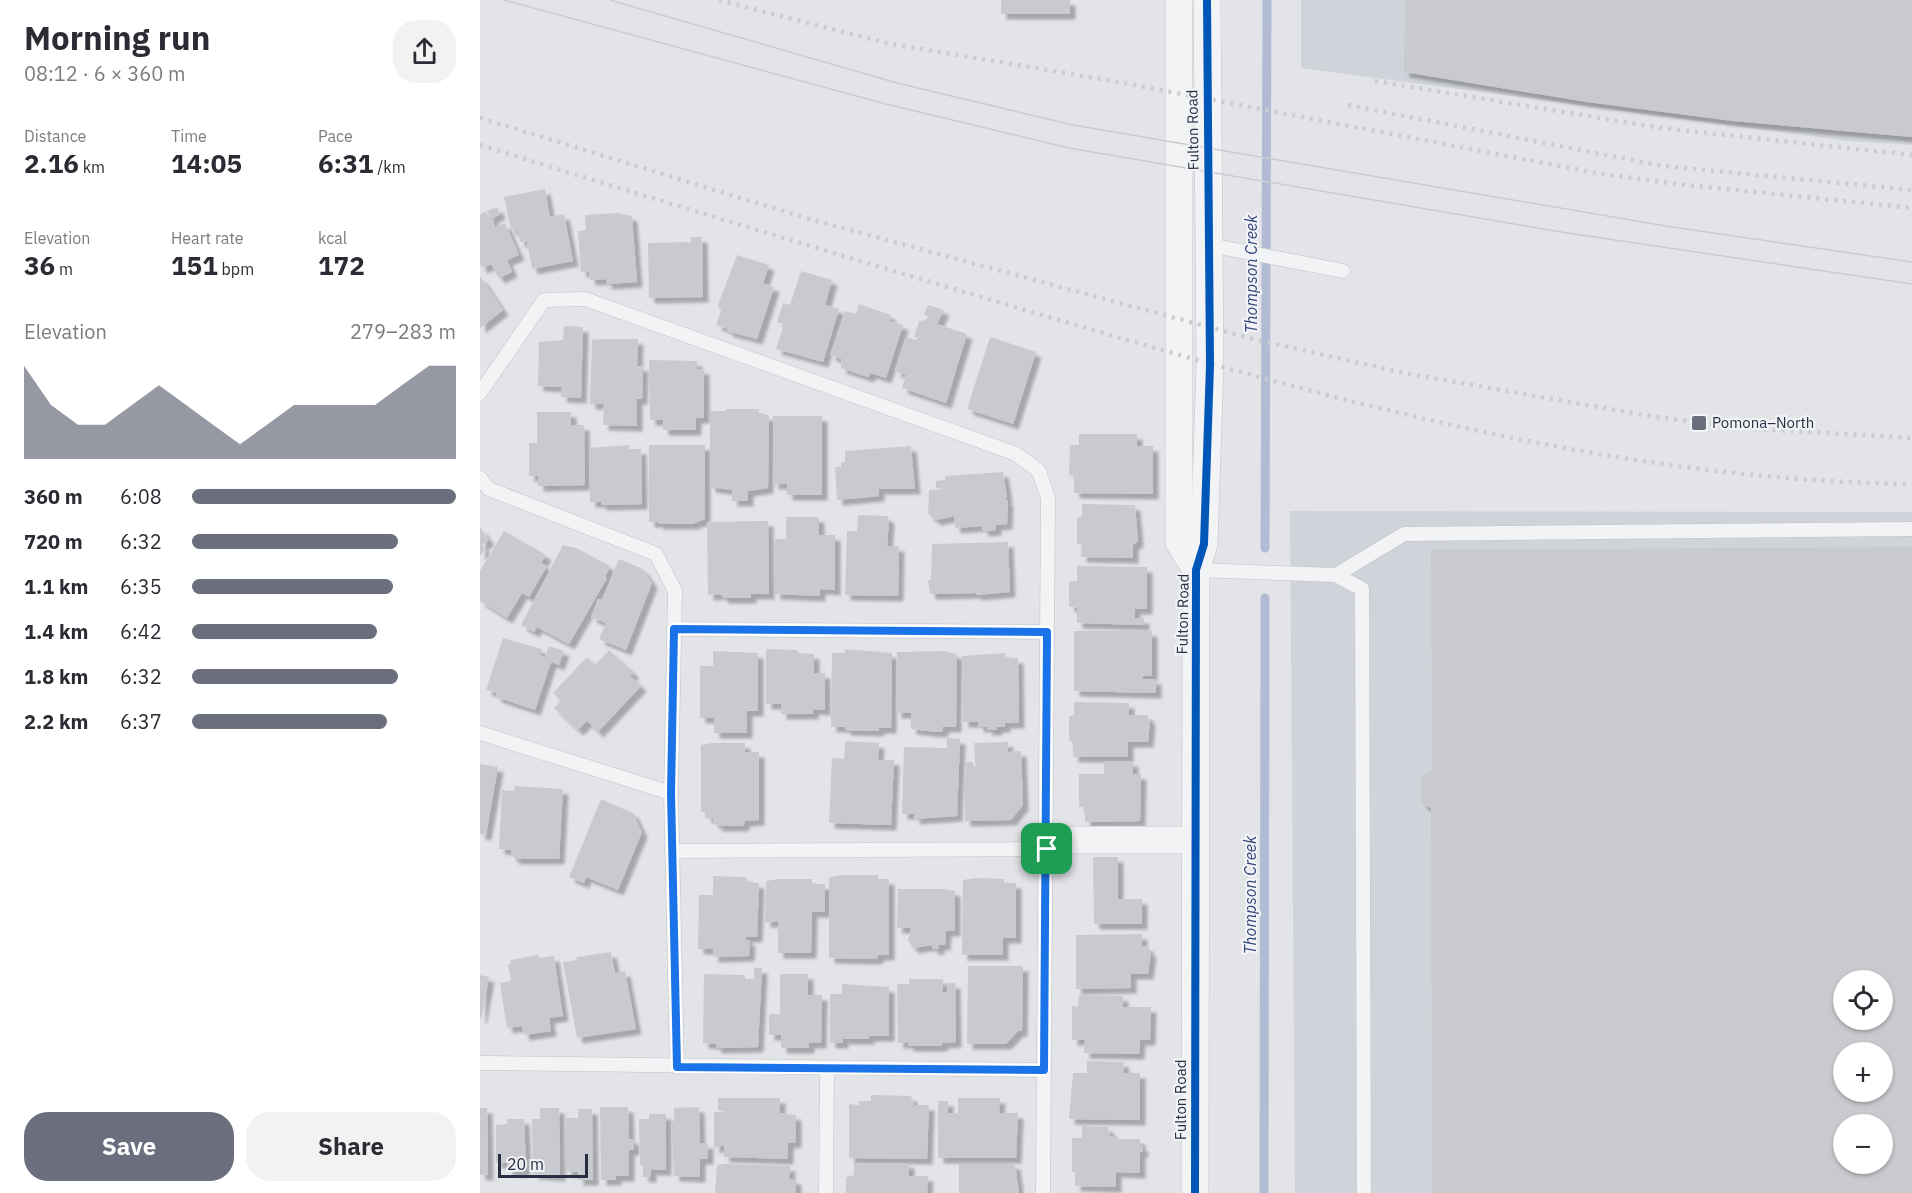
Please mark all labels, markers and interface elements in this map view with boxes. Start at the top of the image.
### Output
text: Morning run [24,16,210,59]
button: share [393,20,456,83]
text: 08:12 · 6 × 360 m [24,60,185,87]
street label: Fulton Road [1182,90,1203,171]
text: Distance [24,126,86,146]
text: Time [171,126,207,146]
text: Pace [318,126,353,146]
text: 2.16 [24,146,79,180]
text: 14:05 [171,146,242,180]
text: 6:31 [318,146,373,180]
text: km [79,157,105,177]
text: /km [373,157,406,177]
water label: Thompson Creek [1241,214,1261,333]
text: Elevation [24,228,90,248]
text: Heart rate [171,228,244,248]
text: kcal [318,228,347,248]
text: 36 [24,248,55,282]
text: 151 [171,248,218,282]
text: 172 [318,248,365,282]
text: m [55,259,73,279]
text: bpm [218,259,254,279]
text: Elevation [24,318,107,345]
text: 279–283 m [350,318,456,345]
place label: Pomona–North [1712,413,1814,432]
marker: Pomona–North [1690,414,1708,432]
text: 360 m [24,483,83,510]
text: 6:08 [120,483,162,510]
text: 720 m [24,528,83,555]
text: 6:32 [120,528,162,555]
text: 1.1 km [24,573,88,600]
text: 6:35 [120,573,162,600]
street label: Fulton Road [1172,573,1193,654]
text: 1.4 km [24,618,88,645]
text: 6:42 [120,618,162,645]
text: 1.8 km [24,663,88,690]
text: 6:32 [120,663,162,690]
text: 2.2 km [24,708,88,735]
text: 6:37 [120,708,162,735]
pin [1021,823,1072,874]
icon: arrive [1030,832,1063,865]
water label: Thompson Creek [1240,835,1260,954]
map controls [1833,970,1893,1174]
button: locate [1833,970,1893,1030]
button: + [1833,1042,1893,1102]
street label: Fulton Road [1171,1060,1190,1140]
button: Save [24,1112,234,1181]
button: Share [246,1112,456,1181]
button: − [1833,1114,1893,1174]
scale bar [498,1151,588,1178]
text: 20 m [507,1154,544,1174]

